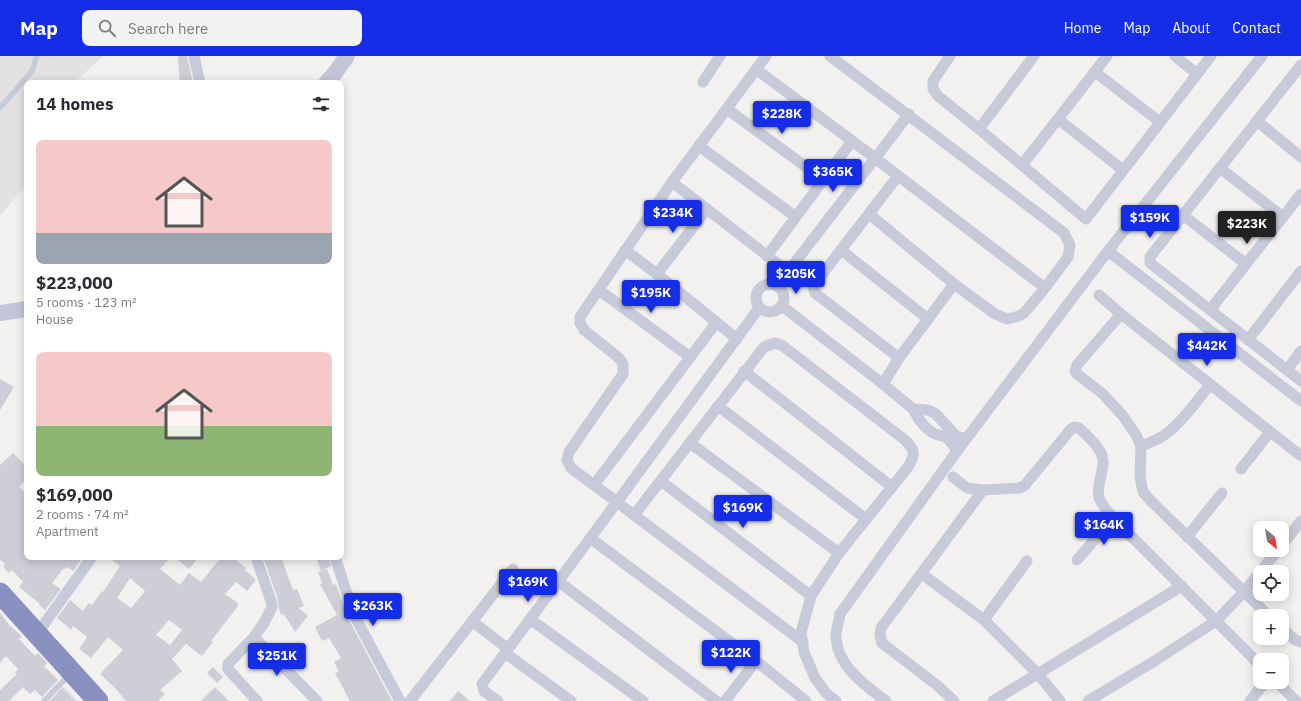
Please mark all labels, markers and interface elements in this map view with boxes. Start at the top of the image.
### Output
search box [82,10,362,46]
text: Map [20,16,58,40]
icon: search [96,17,118,39]
text: Search here [128,19,208,38]
text: Home [1064,19,1101,37]
text: Map [1123,19,1150,37]
text: About [1172,19,1210,37]
text: Contact [1232,19,1281,37]
text: 14 homes [36,93,113,115]
icon: filters [310,93,332,115]
pin: $228K [754,101,810,135]
text: $228K [762,105,802,122]
pin: $365K [805,159,861,193]
text: $365K [813,163,853,180]
icon: home [148,166,220,238]
pin: $234K [645,200,701,234]
text: $234K [653,204,693,221]
pin: $159K [1122,205,1178,239]
text: $159K [1130,209,1170,226]
pin: $223K [1219,211,1275,245]
text: $223K [1227,215,1267,232]
pin: $205K [768,261,824,295]
text: $205K [776,265,816,282]
text: $223,000 [36,272,113,294]
pin: $195K [623,280,679,314]
text: $195K [631,284,671,301]
text: 5 rooms · 123 m² [36,294,137,311]
text: House [36,311,73,328]
pin: $442K [1179,333,1235,367]
text: $442K [1187,337,1227,354]
icon: home [148,378,220,450]
text: $169,000 [36,484,113,506]
pin: $169K [715,495,771,529]
text: $169K [723,499,763,516]
text: 2 rooms · 74 m² [36,506,129,523]
pin: $164K [1076,512,1132,546]
text: $164K [1084,516,1124,533]
north arrow [1253,521,1289,557]
map controls [1253,521,1289,689]
text: Apartment [36,523,99,540]
button: locate [1253,565,1289,601]
pin: $169K [500,569,556,603]
text: $169K [508,573,548,590]
pin: $263K [345,593,401,627]
text: $263K [353,597,393,614]
button: + [1253,609,1289,645]
pin: $122K [703,640,759,674]
pin: $251K [249,643,305,677]
text: $122K [711,644,751,661]
text: $251K [257,647,297,664]
button: − [1253,653,1289,689]

